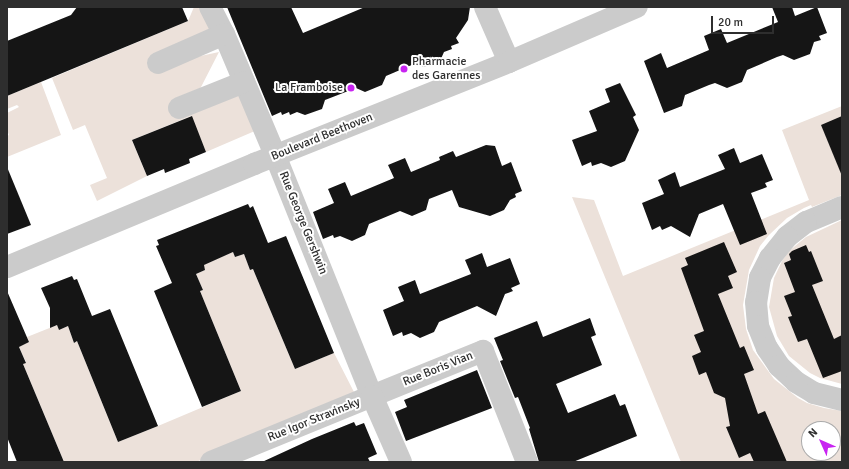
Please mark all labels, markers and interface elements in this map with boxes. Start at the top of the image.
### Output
scale bar [713,8,776,34]
text: 20 m [718,15,743,30]
place label: Pharmacie des Garennes [412,55,481,83]
marker: Pharmacie des Garennes [399,64,409,74]
place label: La Framboise [275,81,343,95]
marker: La Framboise [346,83,356,93]
street label: Boulevard Beethoven [269,110,375,164]
street label: Rue George Gershwin [276,169,330,277]
street label: Rue Boris Vian [401,348,475,390]
street label: Rue Igor Stravinsky [266,395,362,445]
north arrow [801,421,841,461]
text: N [806,426,820,440]

